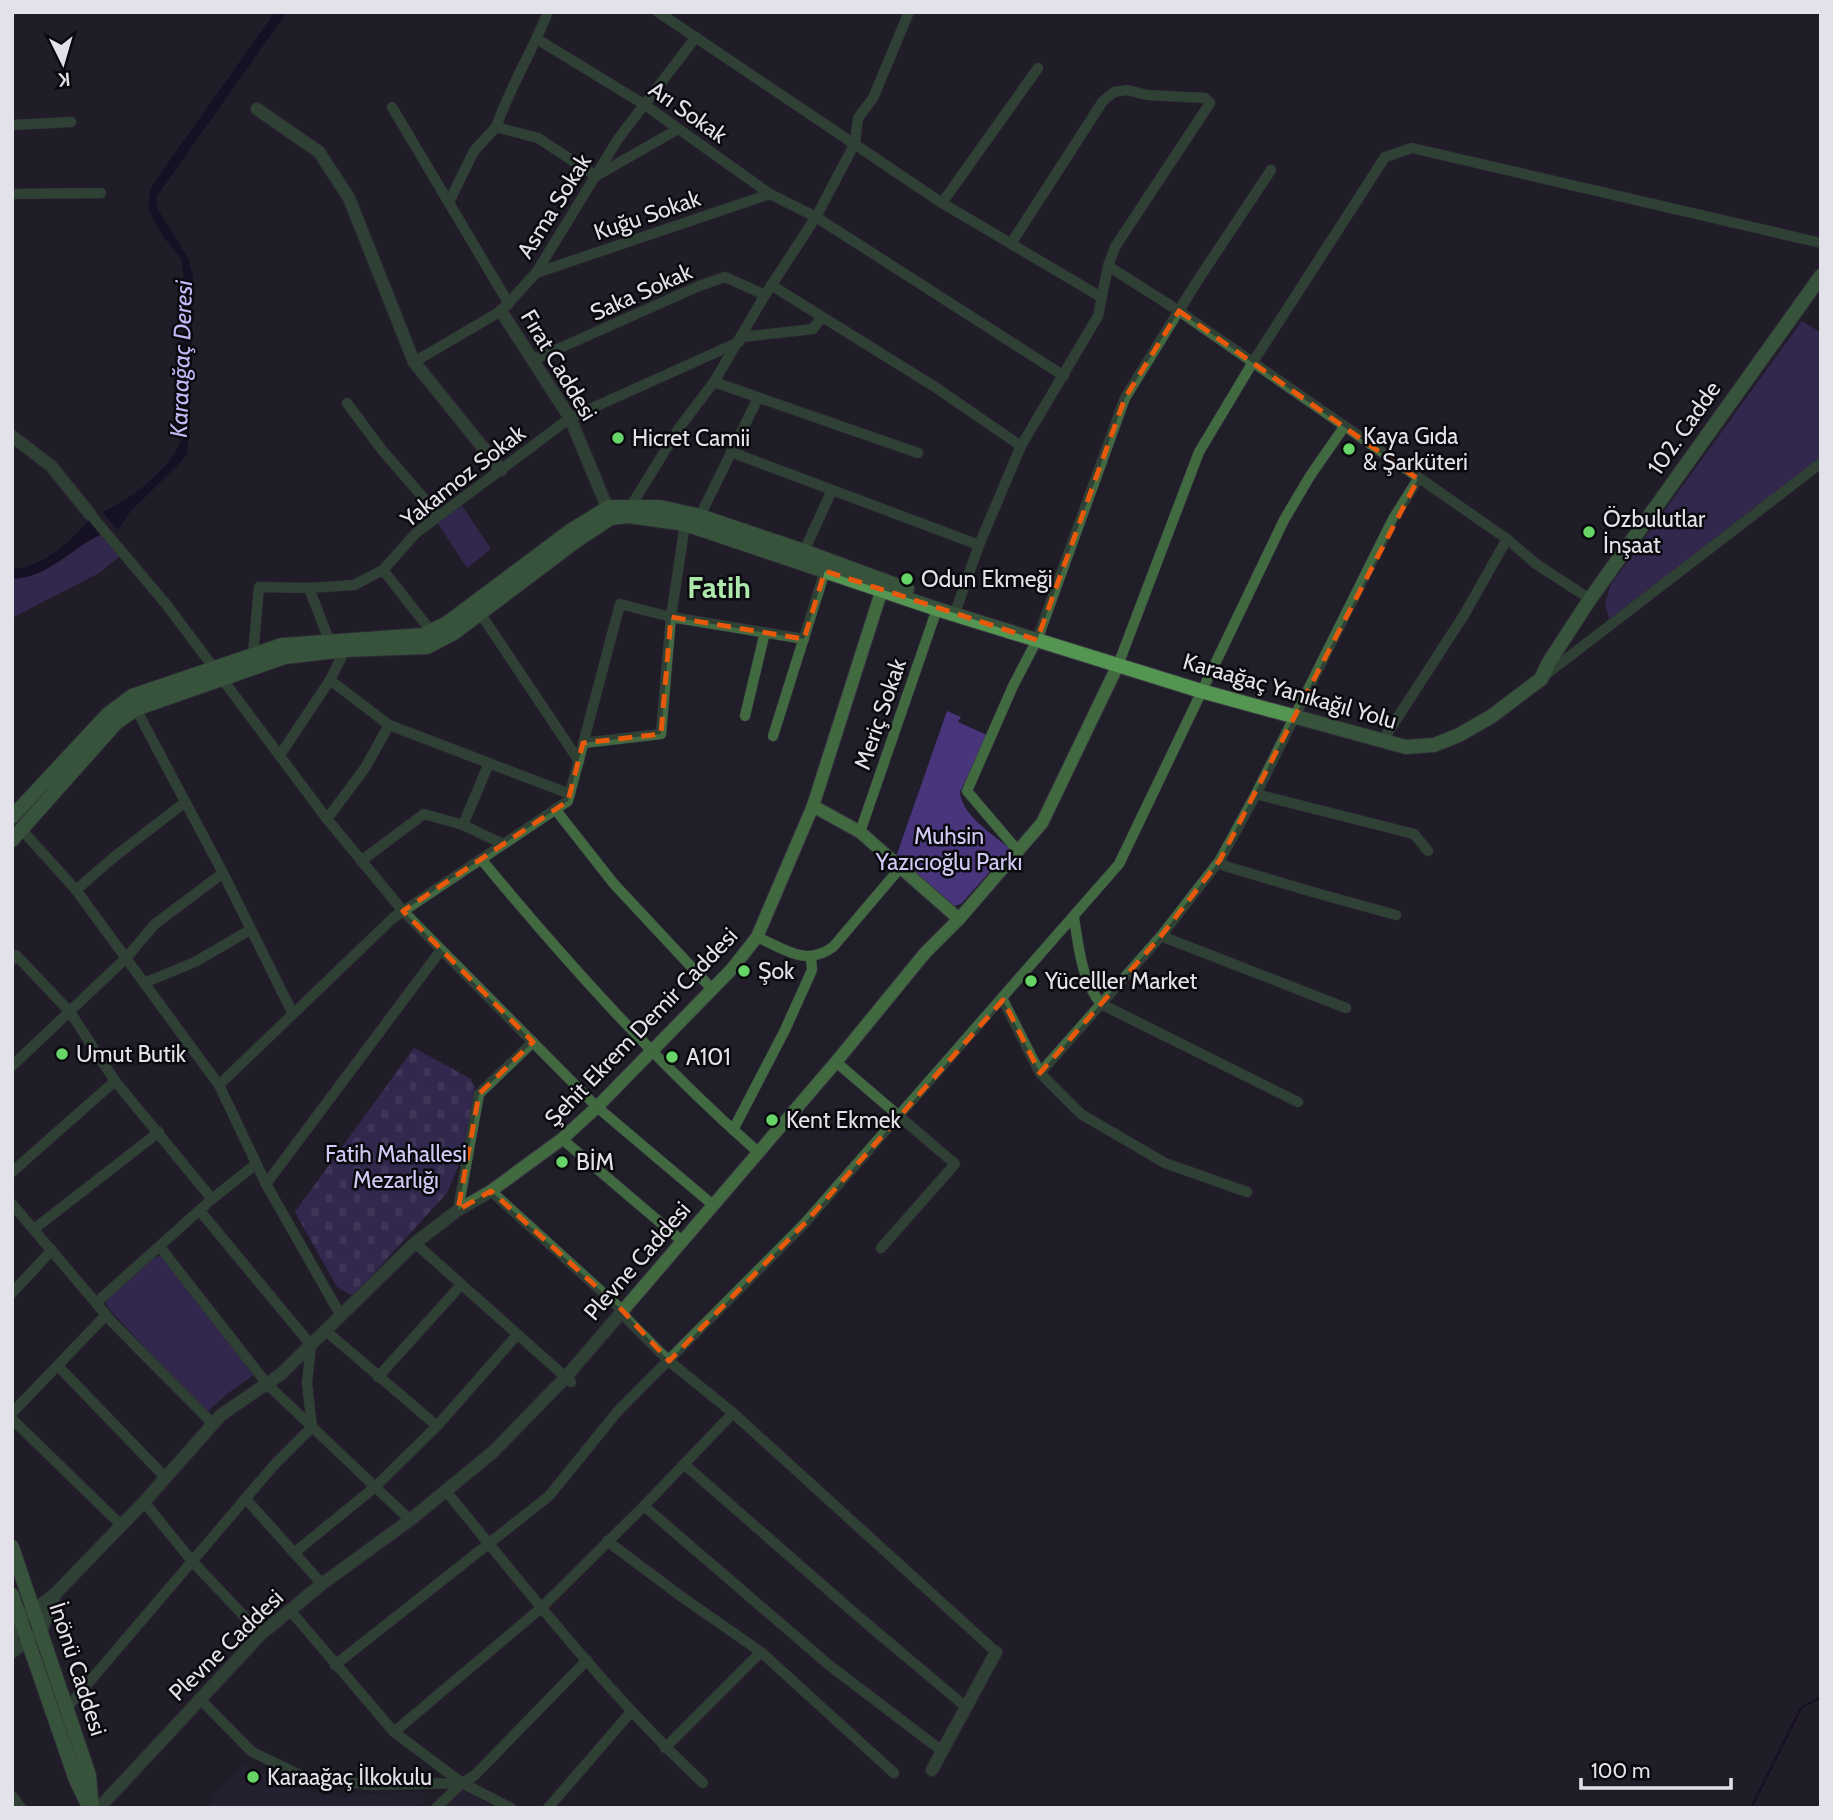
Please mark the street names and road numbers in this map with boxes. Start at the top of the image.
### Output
street label: Arı Sokak [643,75,733,149]
street label: Asma Sokak [511,148,597,263]
street label: Kuğu Sokak [590,184,705,246]
street label: Saka Sokak [586,257,697,327]
street label: Fırat Caddesi [515,304,603,426]
street label: 102. Cadde [1642,376,1727,480]
street label: Yakamoz Sokak [394,418,531,534]
street label: Karaağaç Yanıkağıl Yolu [1180,647,1400,735]
street label: Meriç Sokak [848,654,912,773]
street label: Şehit Ekrem Demir Caddesi [539,922,743,1132]
street label: Plevne Caddesi [578,1196,696,1326]
street label: Plevne Caddesi [163,1583,289,1707]
street label: İnönü Caddesi [43,1599,113,1739]

